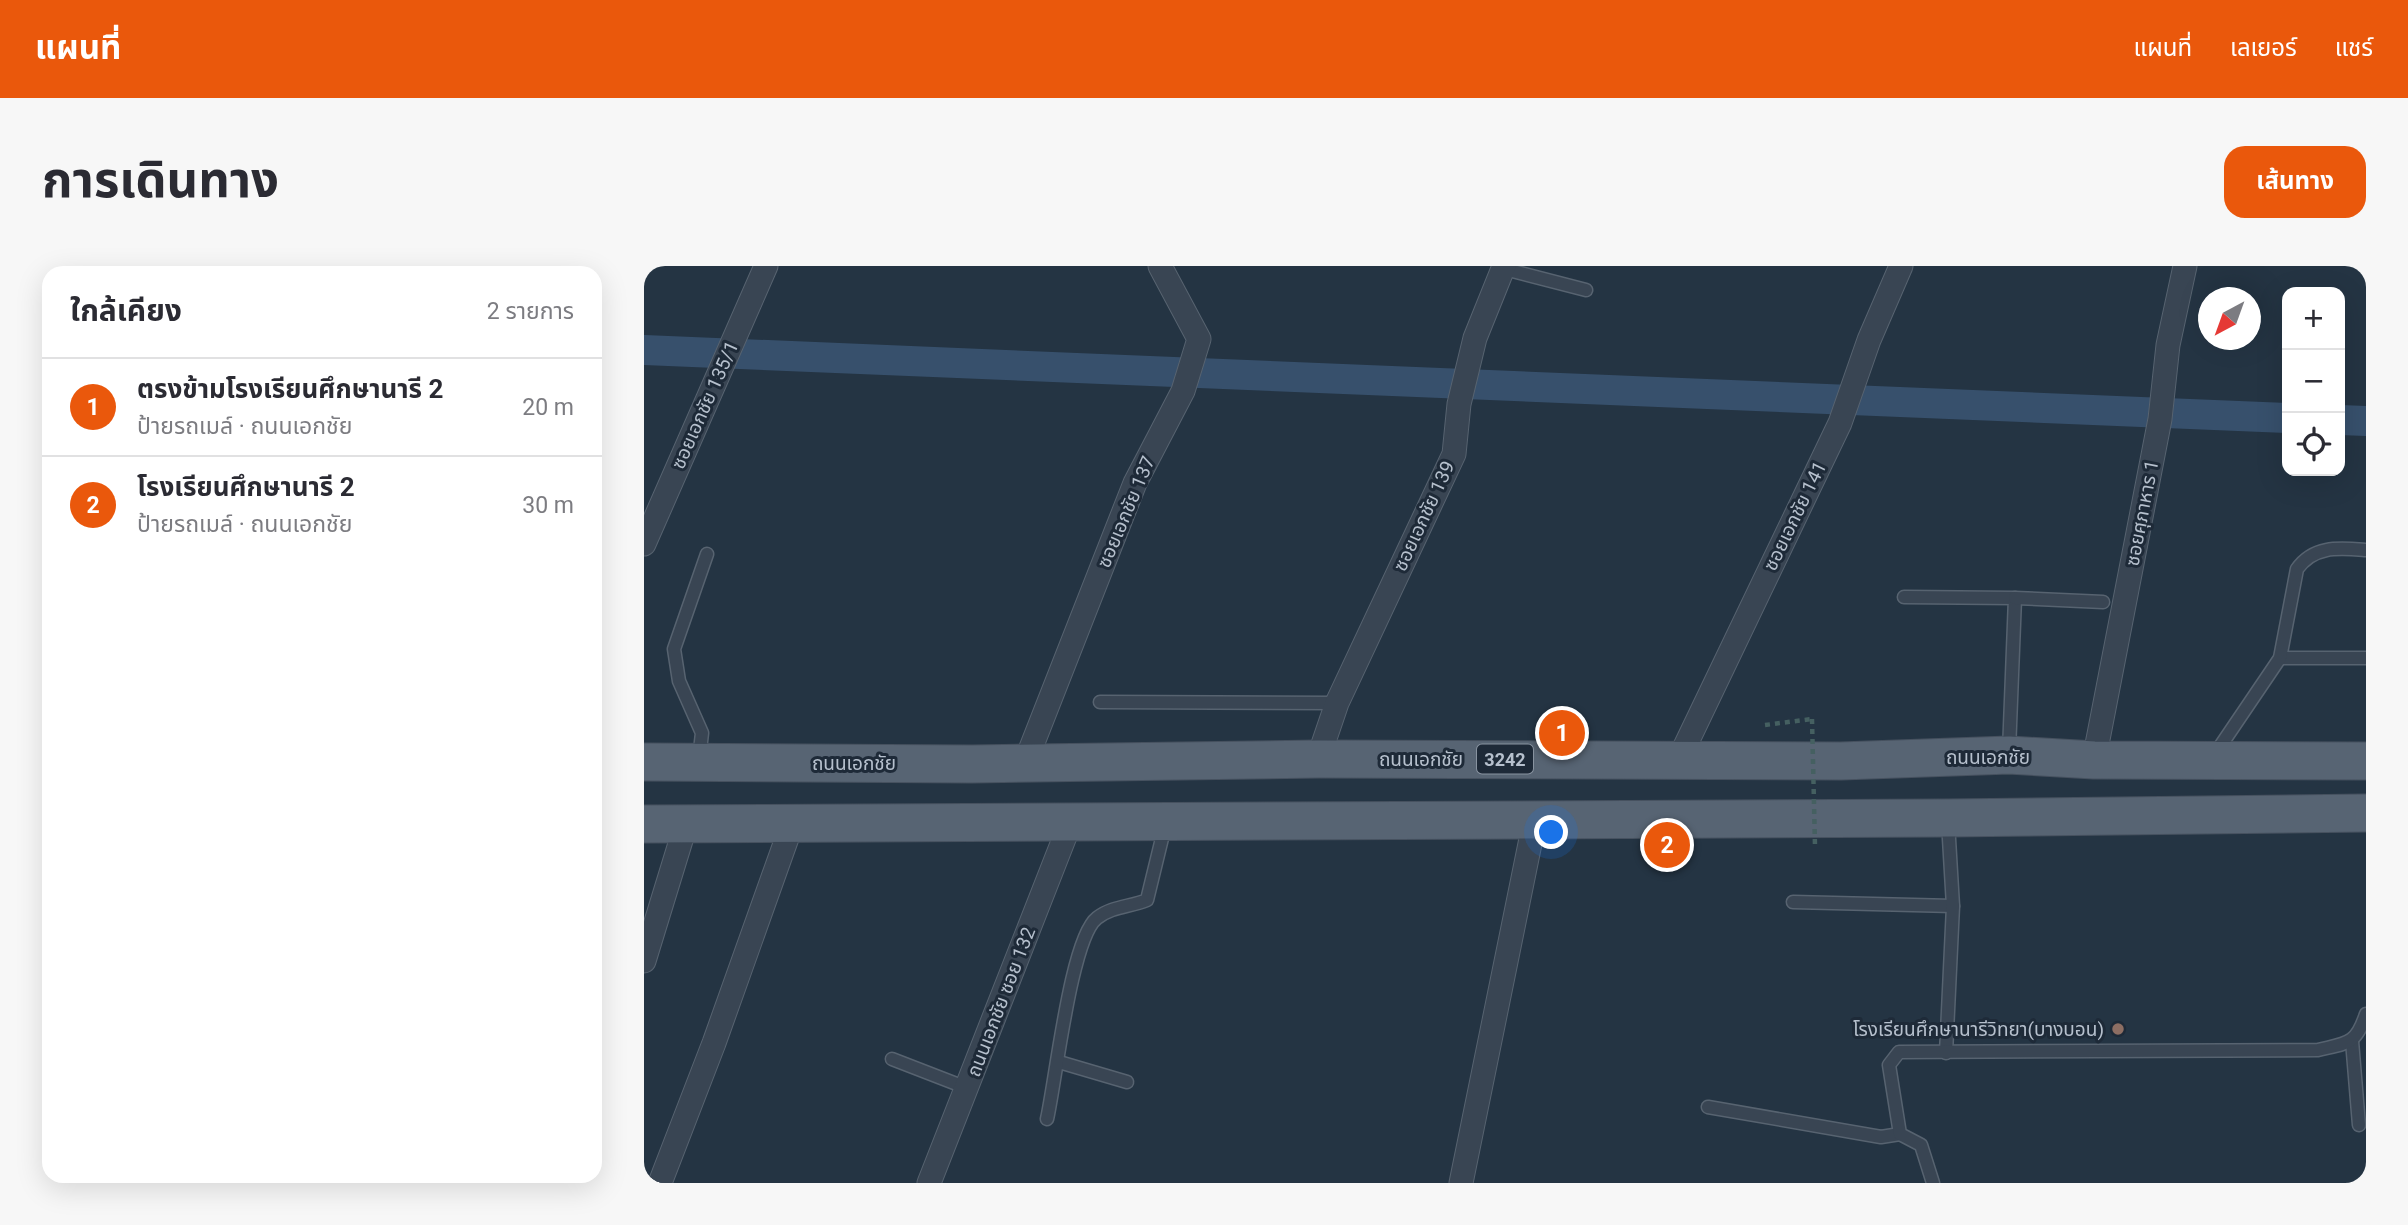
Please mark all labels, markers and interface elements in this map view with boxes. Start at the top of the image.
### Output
text: แผนที่ [35,28,121,67]
text: แผนที่ [2134,34,2192,62]
text: เลเยอร์ [2230,34,2297,62]
text: แชร์ [2335,34,2373,62]
button: เส้นทาง [2224,146,2366,218]
text: การเดินทาง [42,152,279,209]
north arrow [2198,287,2261,350]
map controls [2282,287,2345,476]
button: + [2282,287,2345,350]
text: ใกล้เคียง [70,293,182,328]
text: 2 รายการ [487,298,574,325]
street label: ซอยเอกชัย 135/1 [667,338,743,472]
button: − [2282,350,2345,413]
text: ตรงข้ามโรงเรียนศึกษานารี 2 [137,374,443,404]
text: 1 [86,394,100,421]
text: 20 m [522,394,574,421]
text: ป้ายรถเมล์ · ถนนเอกชัย [137,413,352,440]
button: locate [2282,413,2345,476]
street label: ซอยเอกชัย 137 [1092,453,1160,571]
street label: ซอยเอกชัย 139 [1388,457,1460,575]
street label: ซอยเอกชัย 141 [1759,457,1831,575]
street label: ซอยศุภาหาร 1 [2120,458,2164,568]
text: โรงเรียนศึกษานารี 2 [137,472,355,502]
text: 2 [86,492,100,519]
text: 30 m [522,492,574,519]
text: ป้ายรถเมล์ · ถนนเอกชัย [137,511,352,538]
pin: 1 [1539,707,1585,759]
road number: 3242 [1477,744,1533,774]
street label: ถนนเอกชัย [1946,746,2030,769]
street label: ถนนเอกชัย [1379,748,1463,771]
street label: ถนนเอกชัย [812,752,896,775]
your location [1534,815,1568,849]
pin: 2 [1644,819,1690,871]
street label: ถนนเอกชัย ซอย 132 [962,924,1040,1080]
place label: โรงเรียนศึกษานารีวิทยา(บางบอน) [1853,1018,2104,1041]
marker: โรงเรียนศึกษานารีวิทยา(บางบอน) [2110,1021,2126,1037]

